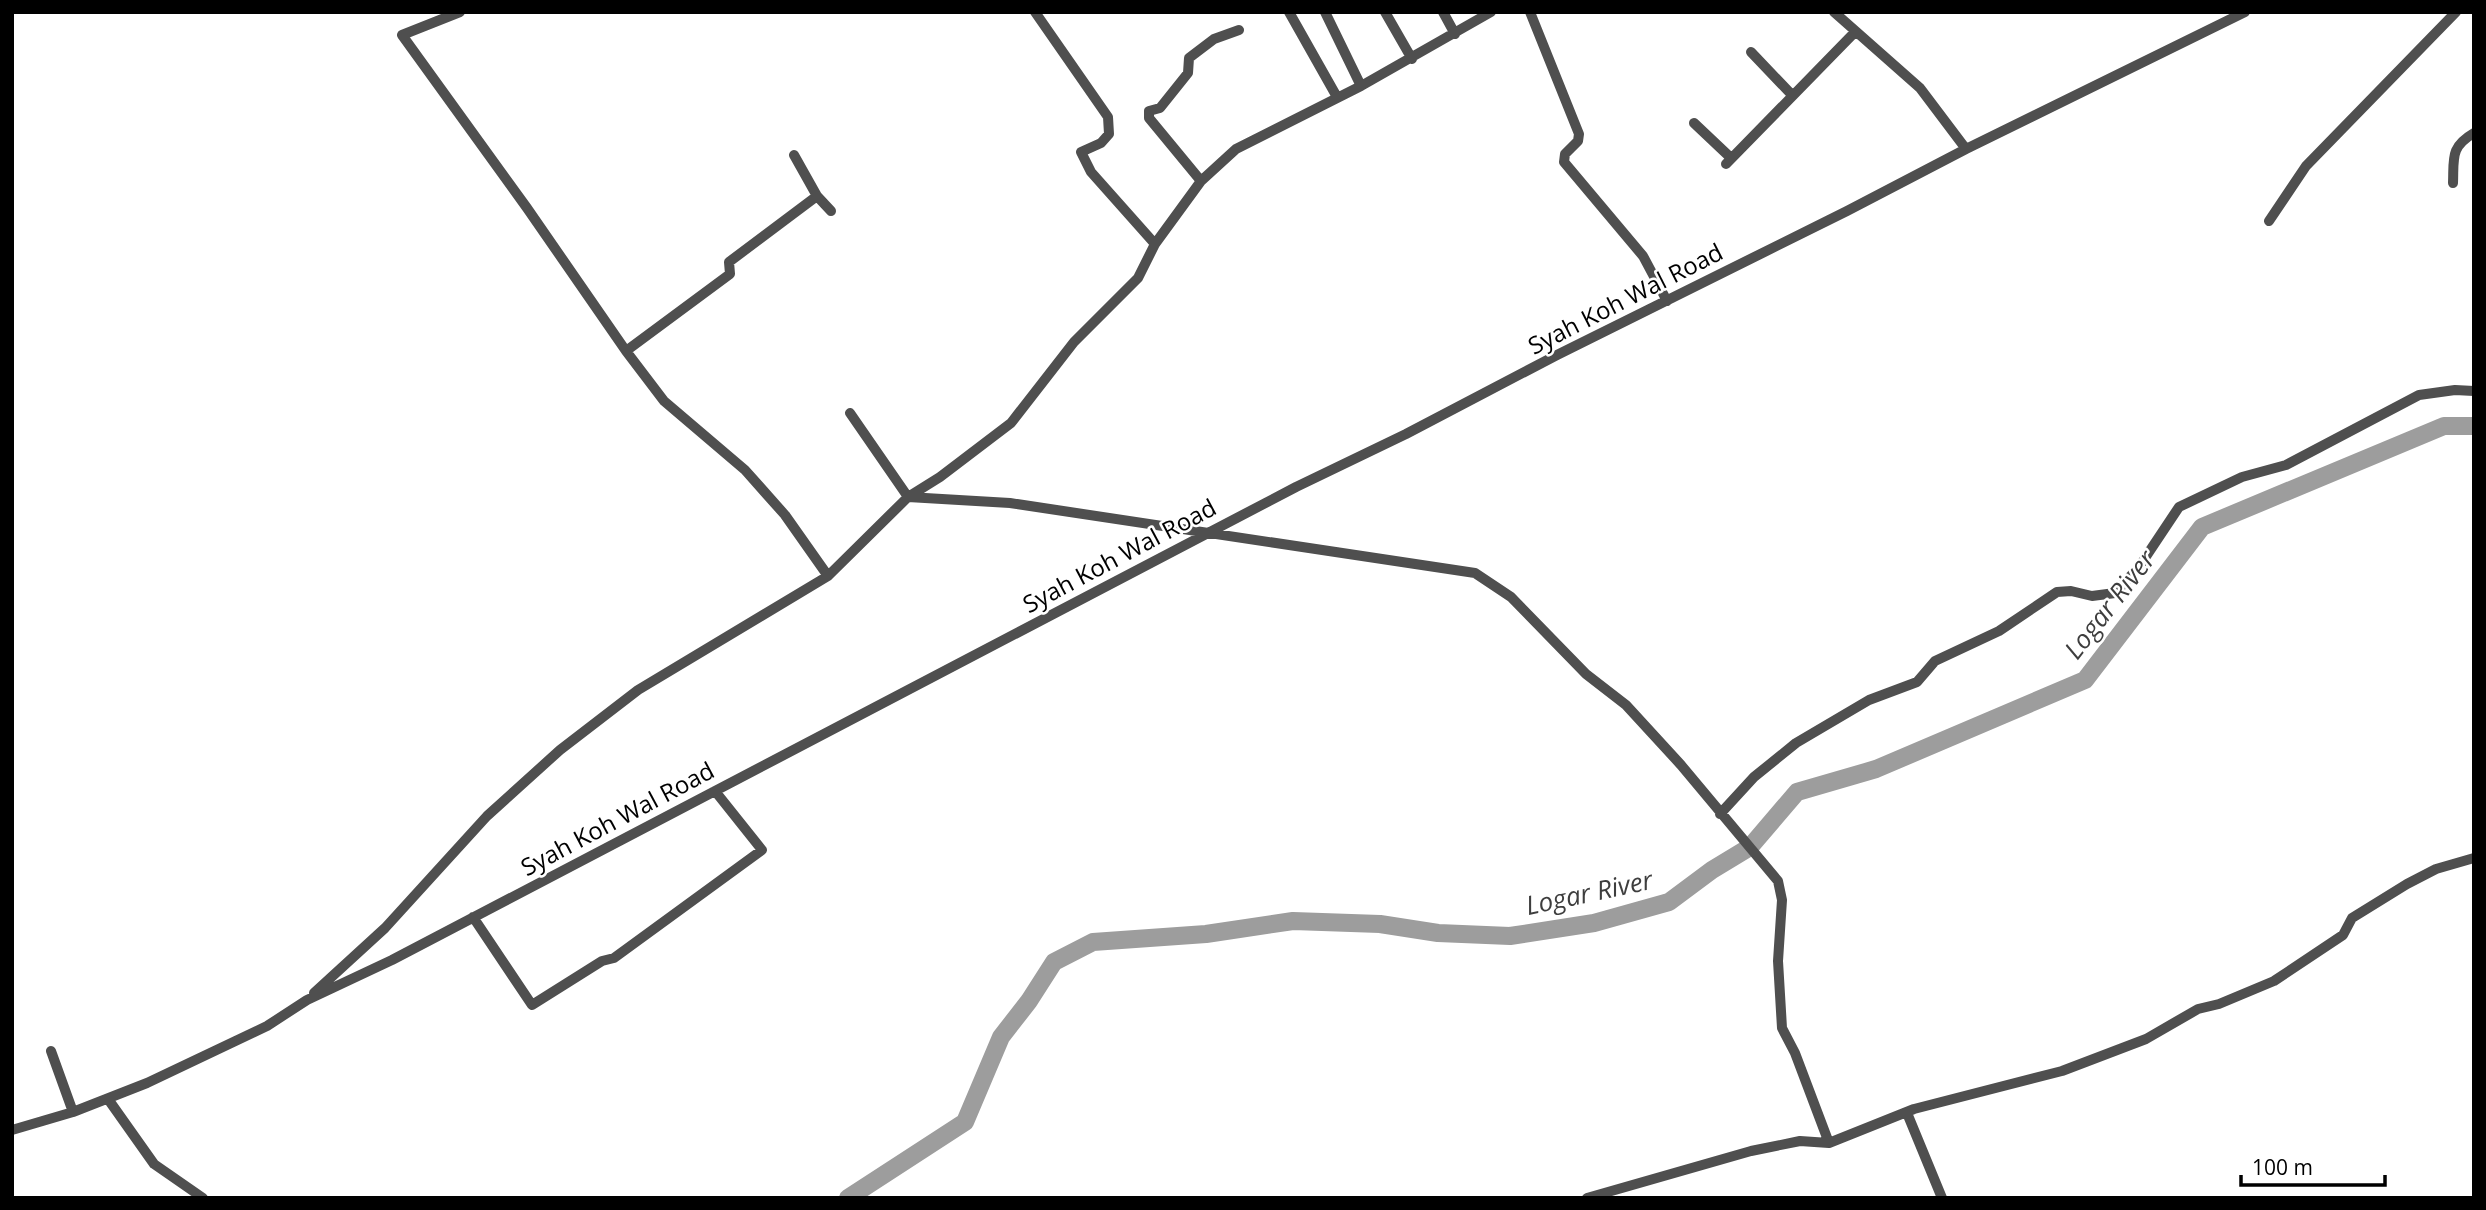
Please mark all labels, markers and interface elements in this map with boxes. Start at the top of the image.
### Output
street label: Syah Koh Wal Road [1522,235,1728,361]
street label: Syah Koh Wal Road [1017,490,1221,620]
water label: Logar River [2055,541,2164,666]
street label: Syah Koh Wal Road [515,753,719,883]
water label: Logar River [1522,861,1657,923]
scale bar [2241,1144,2384,1188]
text: 100 m [2252,1153,2313,1181]

